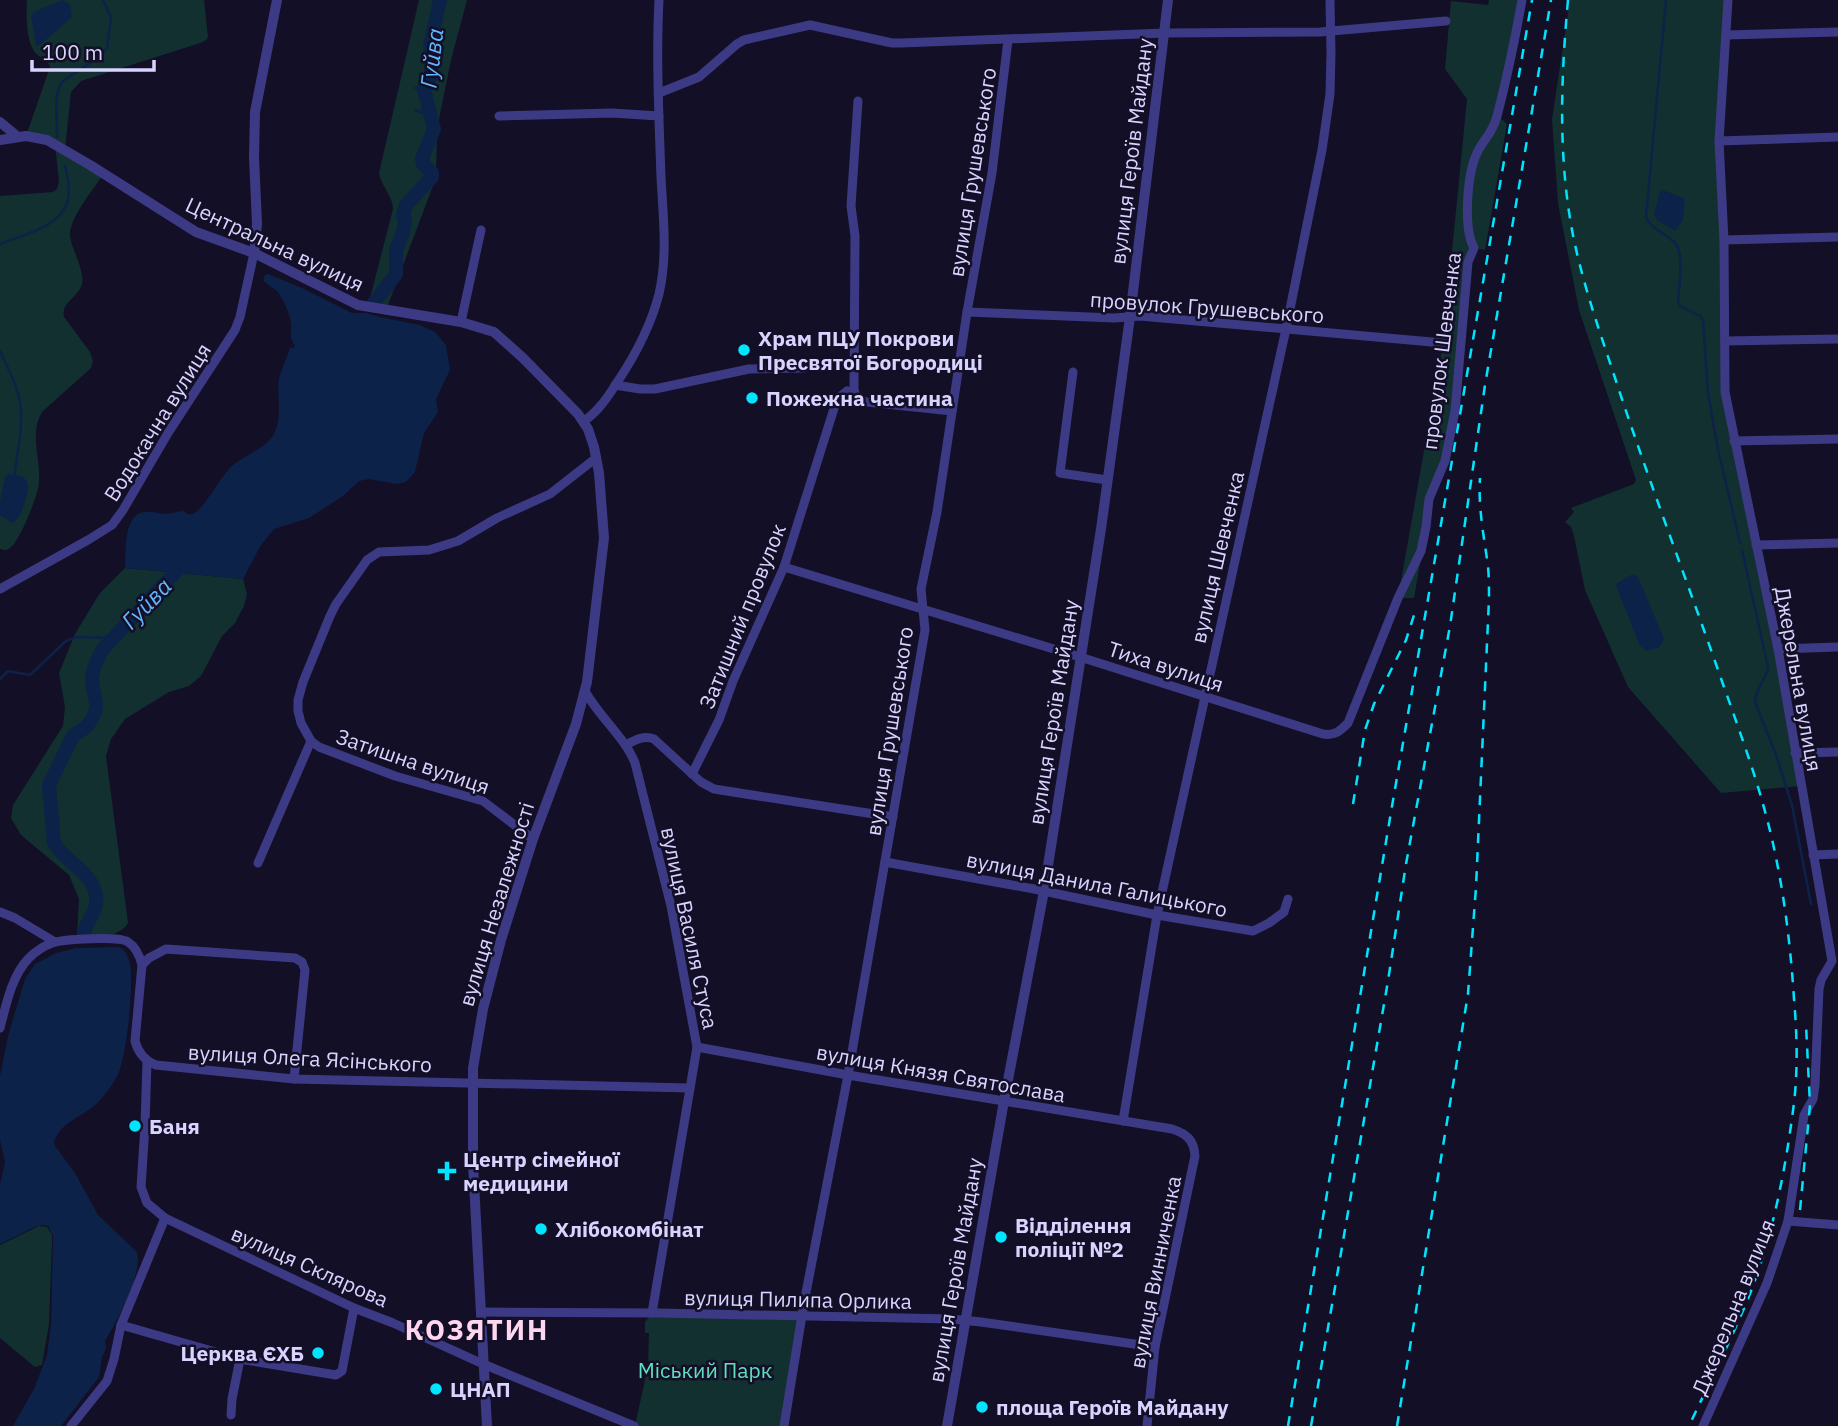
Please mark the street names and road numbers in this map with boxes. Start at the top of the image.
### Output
street label: вулиця Героїв Майдану [1103,36,1159,266]
street label: вулиця Грушевського [942,65,1002,279]
street label: Центральна вулиця [181,190,369,298]
street label: провулок Шевченка [1415,251,1467,451]
street label: провулок Грушевського [1089,285,1325,329]
street label: Водокачна вулиця [97,338,217,506]
street label: вулиця Шевченка [1184,468,1250,646]
street label: Затишний провулок [692,519,792,713]
street label: Джерельна вулиця [1769,584,1829,774]
street label: вулиця Героїв Майдану [1021,597,1085,827]
street label: вулиця Грушевського [859,624,919,838]
street label: Тиха вулиця [1105,634,1227,698]
street label: Затишна вулиця [333,722,493,800]
street label: вулиця Незалежності [452,799,540,1009]
street label: вулиця Василя Стуса [655,824,725,1032]
street label: вулиця Данила Галицького [964,845,1230,923]
street label: вулиця Князя Святослава [814,1037,1068,1109]
street label: вулиця Олега Ясінського [187,1038,433,1078]
street label: вулиця Героїв Майдану [921,1155,989,1385]
street label: вулиця Винниченка [1123,1173,1187,1371]
street label: Джерельна вулиця [1685,1215,1781,1399]
street label: вулиця Склярова [227,1219,393,1313]
street label: вулиця Пилипа Орлика [684,1283,912,1315]

